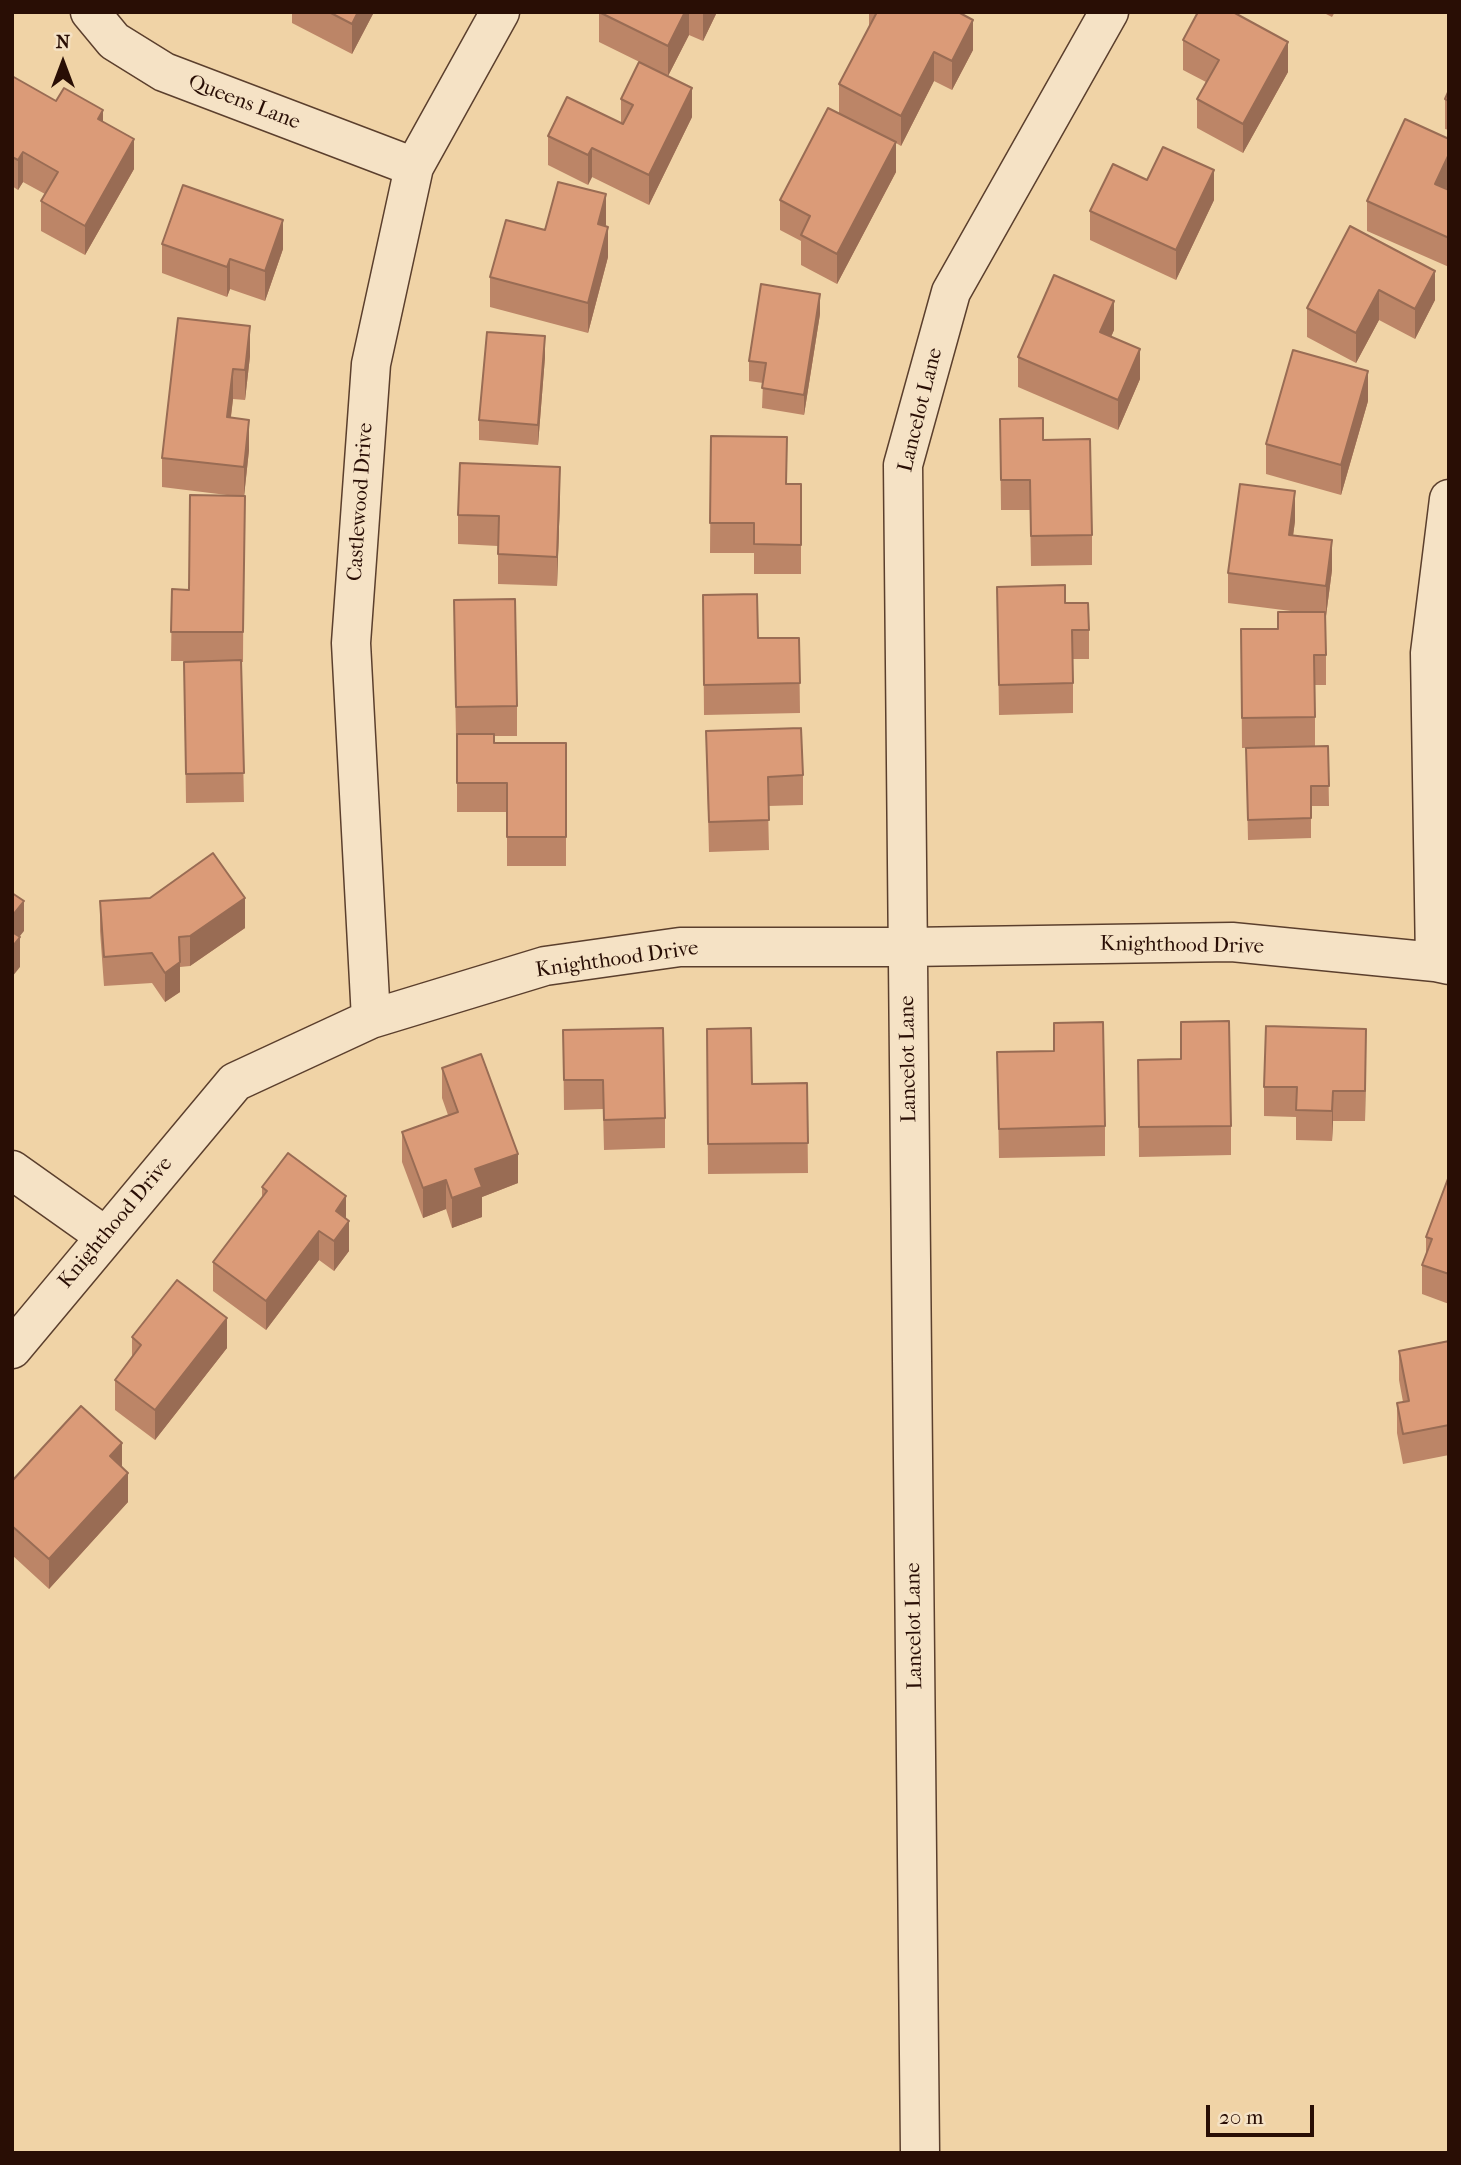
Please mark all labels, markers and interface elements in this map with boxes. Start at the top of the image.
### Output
north arrow [28,28,98,98]
text: N [56,31,70,53]
street label: Queens Lane [184,70,304,136]
street label: Lancelot Lane [893,345,949,475]
street label: Castlewood Drive [343,422,379,582]
street label: Knighthood Drive [1100,932,1264,960]
street label: Knighthood Drive [534,936,700,984]
street label: Lancelot Lane [895,995,923,1123]
street label: Knighthood Drive [54,1152,178,1294]
street label: Lancelot Lane [901,1562,929,1690]
scale bar [1209,2092,1318,2136]
text: 20 m [1219,2105,1263,2129]

